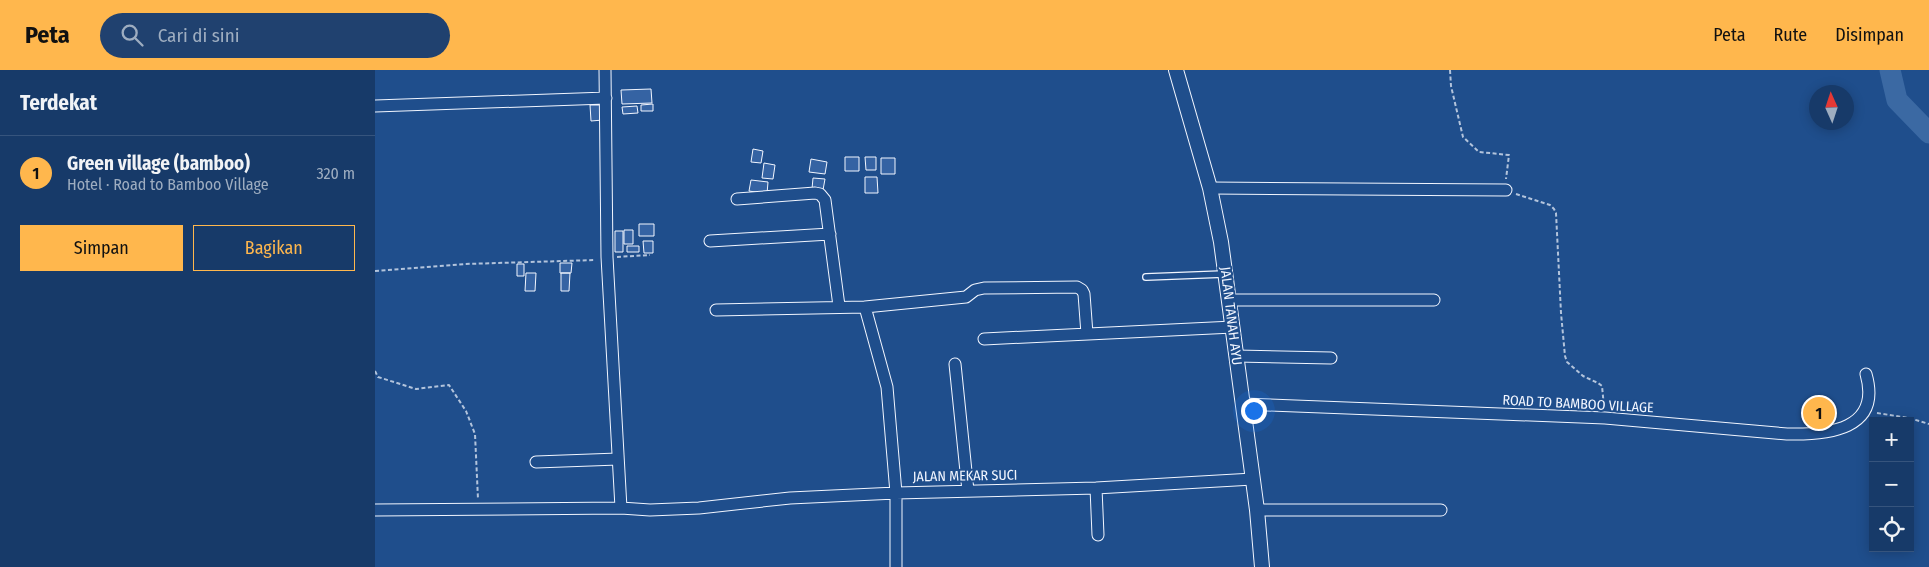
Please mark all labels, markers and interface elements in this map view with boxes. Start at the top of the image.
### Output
search box [100,13,450,58]
text: Peta [25,21,70,49]
icon: search [118,21,146,49]
text: Cari di sini [158,24,239,47]
text: Peta [1713,24,1745,46]
text: Rute [1773,24,1807,46]
text: Disimpan [1835,24,1904,46]
north arrow [1809,85,1854,130]
text: Terdekat [20,90,97,116]
text: Green village (bamboo) [67,152,250,175]
text: 1 [33,164,39,183]
text: 320 m [316,164,355,183]
text: Hotel · Road to Bamboo Village [67,175,269,194]
button: Simpan [20,225,183,271]
button: Bagikan [193,225,355,271]
street label: JALAN TANAH AYU [1217,266,1245,366]
street label: ROAD TO BAMBOO VILLAGE [1502,392,1655,416]
pin: 1 [1803,394,1835,432]
your location [1241,398,1267,424]
map controls [1869,417,1914,552]
button: + [1869,417,1914,462]
button: − [1869,462,1914,507]
street label: JALAN MEKAR SUCI [913,467,1017,485]
button: locate [1869,507,1914,552]

